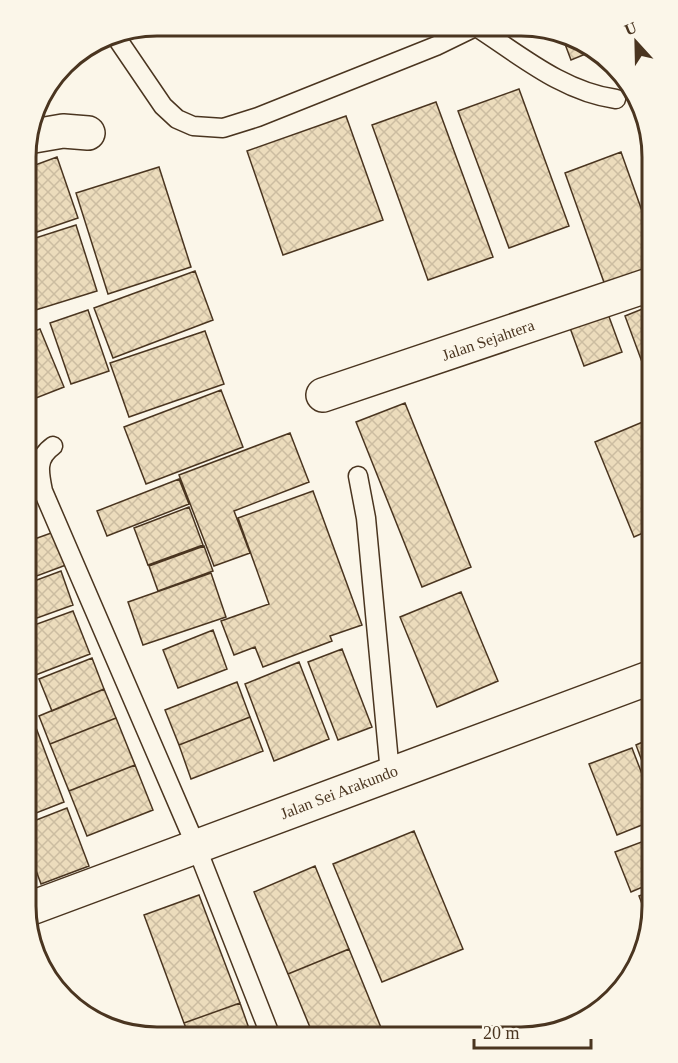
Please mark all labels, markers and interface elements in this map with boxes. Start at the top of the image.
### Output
north arrow [606,12,666,72]
text: U [622,18,640,39]
street label: Jalan Sejahtera [440,316,537,365]
street label: Jalan Sei Arakundo [278,762,400,822]
scale bar [474,1012,591,1050]
text: 20 m [483,1023,520,1043]

